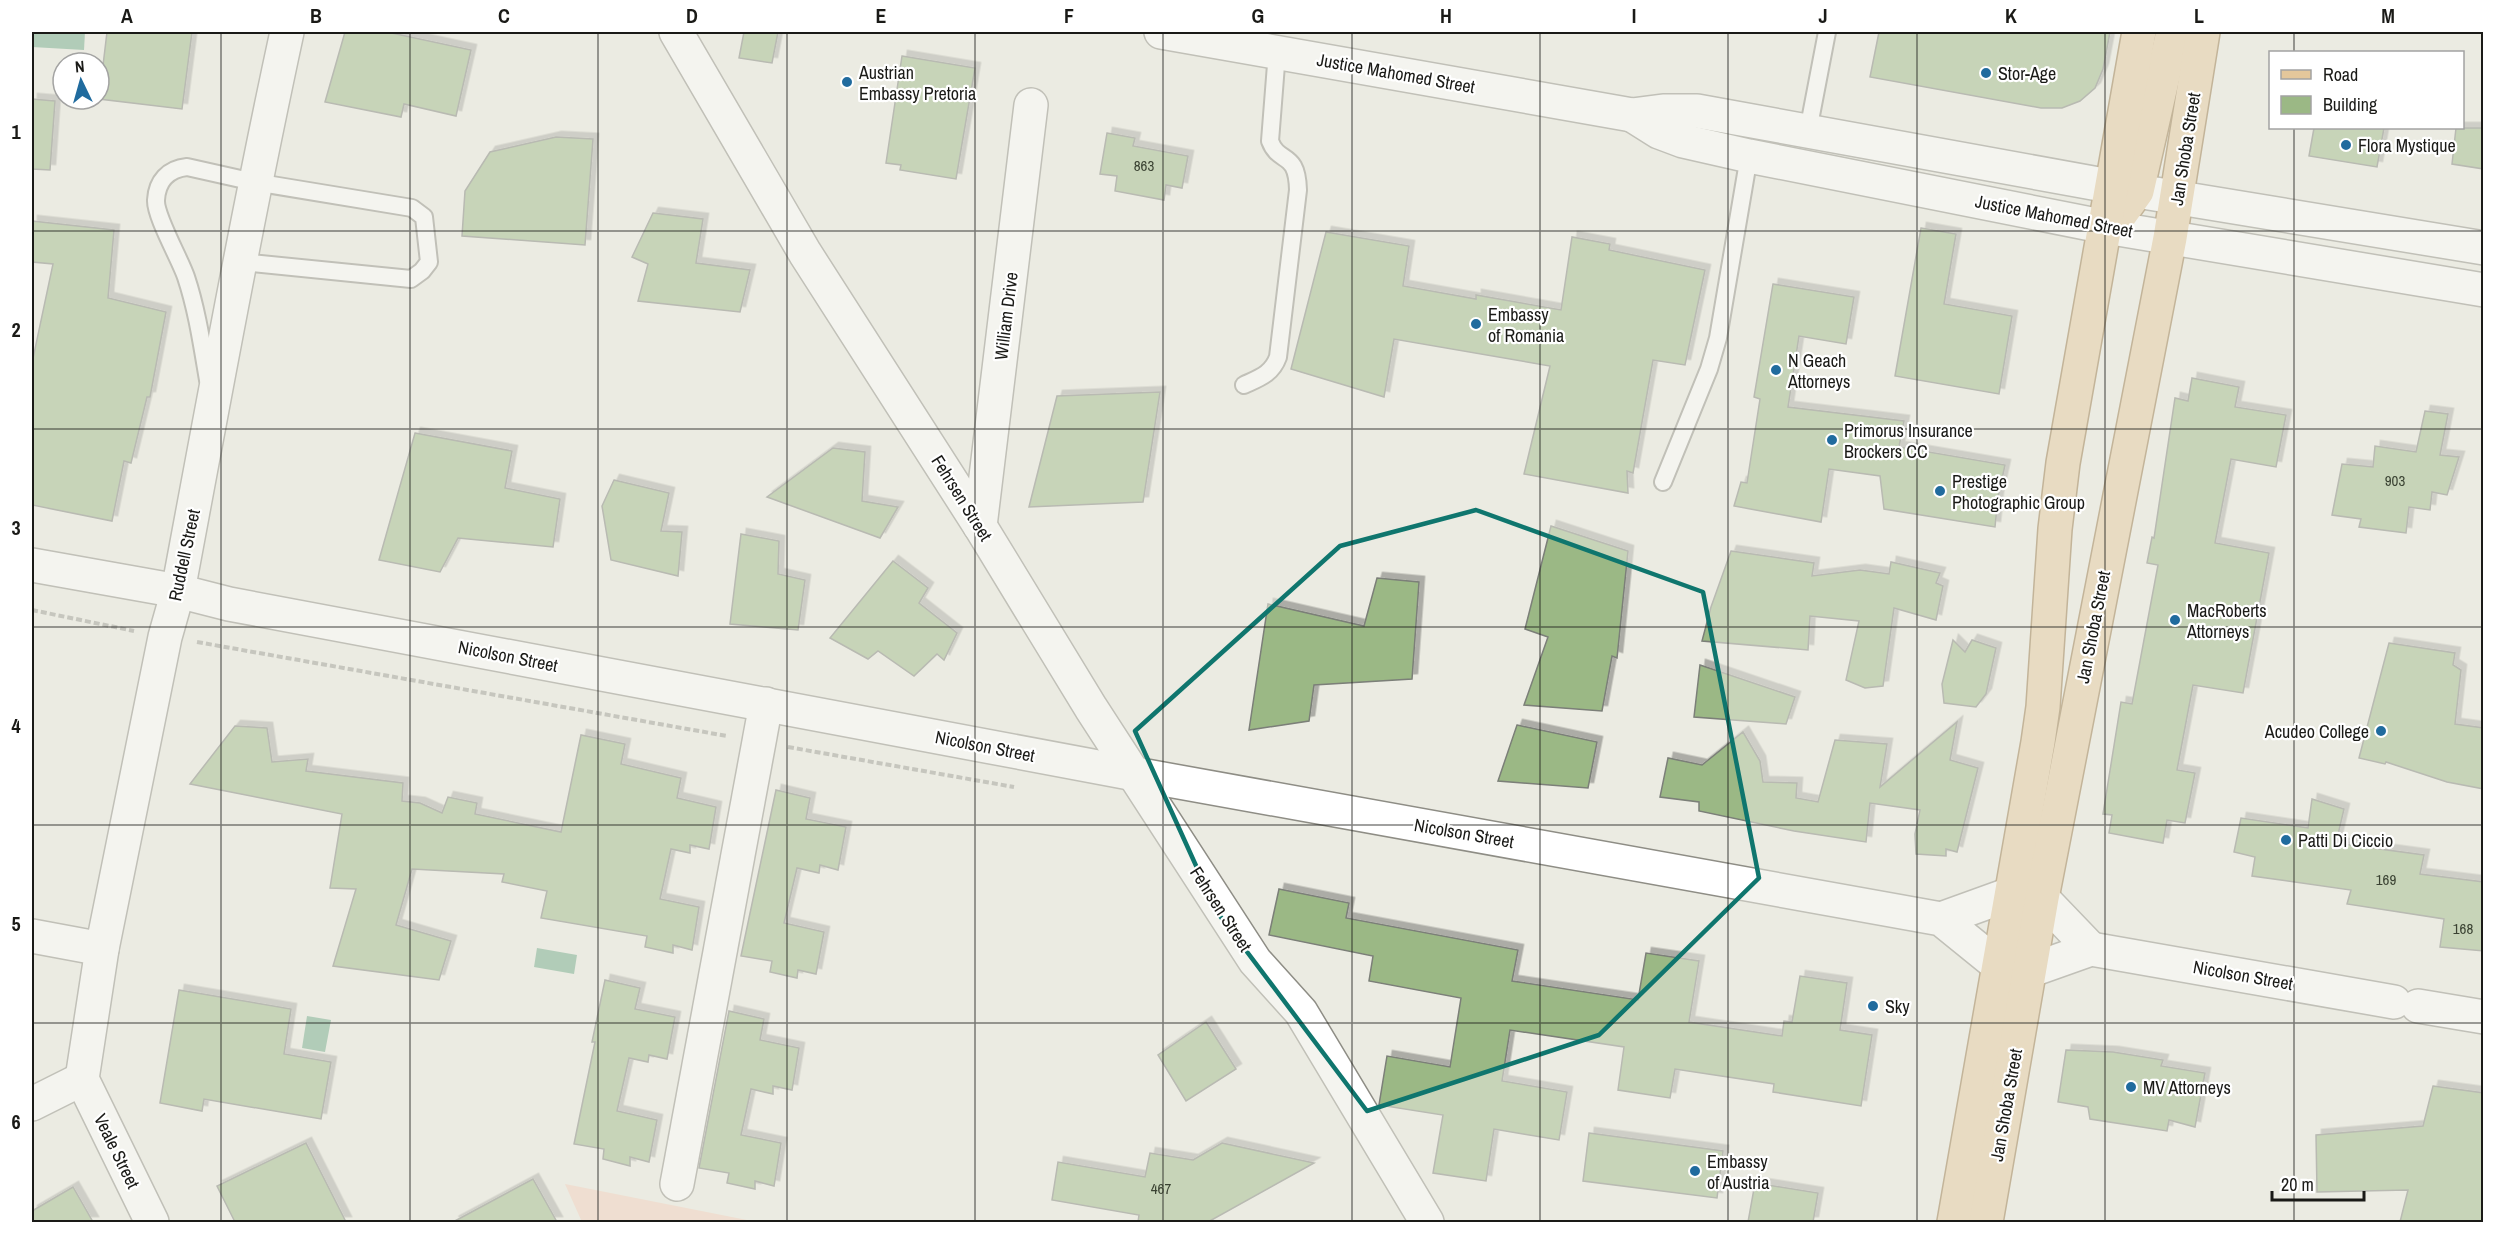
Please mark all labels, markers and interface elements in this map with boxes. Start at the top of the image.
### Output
text: A [121,2,133,29]
text: B [310,2,322,29]
text: C [498,2,510,29]
text: D [686,2,698,29]
text: E [876,2,887,29]
text: F [1064,2,1074,29]
text: G [1252,2,1264,29]
text: H [1440,2,1452,29]
text: I [1632,2,1636,29]
text: J [1818,2,1828,29]
text: K [2005,2,2017,29]
text: L [2194,2,2204,29]
text: M [2381,2,2395,29]
street label: Justice Mahomed Street [1315,47,1477,99]
north arrow [51,51,111,111]
legend [2269,51,2464,129]
text: N [74,55,85,77]
place label: Austrian Embassy Pretoria [858,60,976,106]
place label: Stor-Age [1998,61,2056,86]
text: Road [2323,62,2358,87]
marker: Stor-Age [1979,66,1993,80]
marker: Austrian Embassy Pretoria [840,75,854,89]
street label: Jan Shoba Street [2164,91,2206,207]
text: Building [2323,92,2378,117]
text: 1 [11,118,21,145]
place label: Flora Mystique [2358,133,2456,158]
marker: Flora Mystique [2339,138,2353,152]
house number: 863 [1134,155,1154,176]
street label: Justice Mahomed Street [1973,188,2135,244]
street label: William Drive [988,271,1024,361]
place label: Embassy of Romania [1488,302,1564,348]
text: 2 [11,316,21,343]
marker: Embassy of Romania [1469,317,1483,331]
place label: N Geach Attorneys [1787,348,1850,394]
marker: N Geach Attorneys [1769,363,1783,377]
place label: Primorus Insurance Brockers CC [1844,418,1973,464]
marker: Primorus Insurance Brockers CC [1825,433,1839,447]
street label: Fehrsen Street [926,450,998,546]
place label: Prestige Photographic Group [1952,469,2085,515]
house number: 903 [2385,470,2405,491]
marker: Prestige Photographic Group [1933,484,1947,498]
street label: Ruddell Street [162,507,206,603]
text: 3 [11,514,21,541]
street label: Jan Shoba Street [2070,569,2116,685]
place label: MacRoberts Attorneys [2186,598,2267,644]
marker: MacRoberts Attorneys [2168,613,2182,627]
street label: Nicolson Street [456,634,560,678]
text: 4 [11,712,21,739]
place label: Acudeo College [2264,719,2369,744]
street label: Nicolson Street [933,724,1037,768]
marker: Acudeo College [2374,724,2388,738]
street label: Nicolson Street [1412,812,1516,854]
place label: Patti Di Ciccio [2298,828,2393,853]
marker: Patti Di Ciccio [2279,833,2293,847]
street label: Fehrsen Street [1184,862,1258,956]
house number: 169 [2376,869,2396,890]
text: 5 [11,910,21,937]
house number: 168 [2453,918,2473,939]
street label: Nicolson Street [2191,954,2295,996]
place label: Sky [1885,994,1910,1019]
marker: Sky [1866,999,1880,1013]
street label: Jan Shoba Street [1984,1047,2028,1163]
place label: MV Attorneys [2143,1075,2231,1100]
marker: MV Attorneys [2124,1080,2138,1094]
text: 6 [11,1108,21,1135]
street label: Veale Street [88,1109,146,1193]
place label: Embassy of Austria [1707,1149,1769,1195]
marker: Embassy of Austria [1688,1164,1702,1178]
scale bar [2272,1164,2364,1202]
text: 20 m [2281,1172,2314,1197]
house number: 467 [1151,1178,1171,1199]

